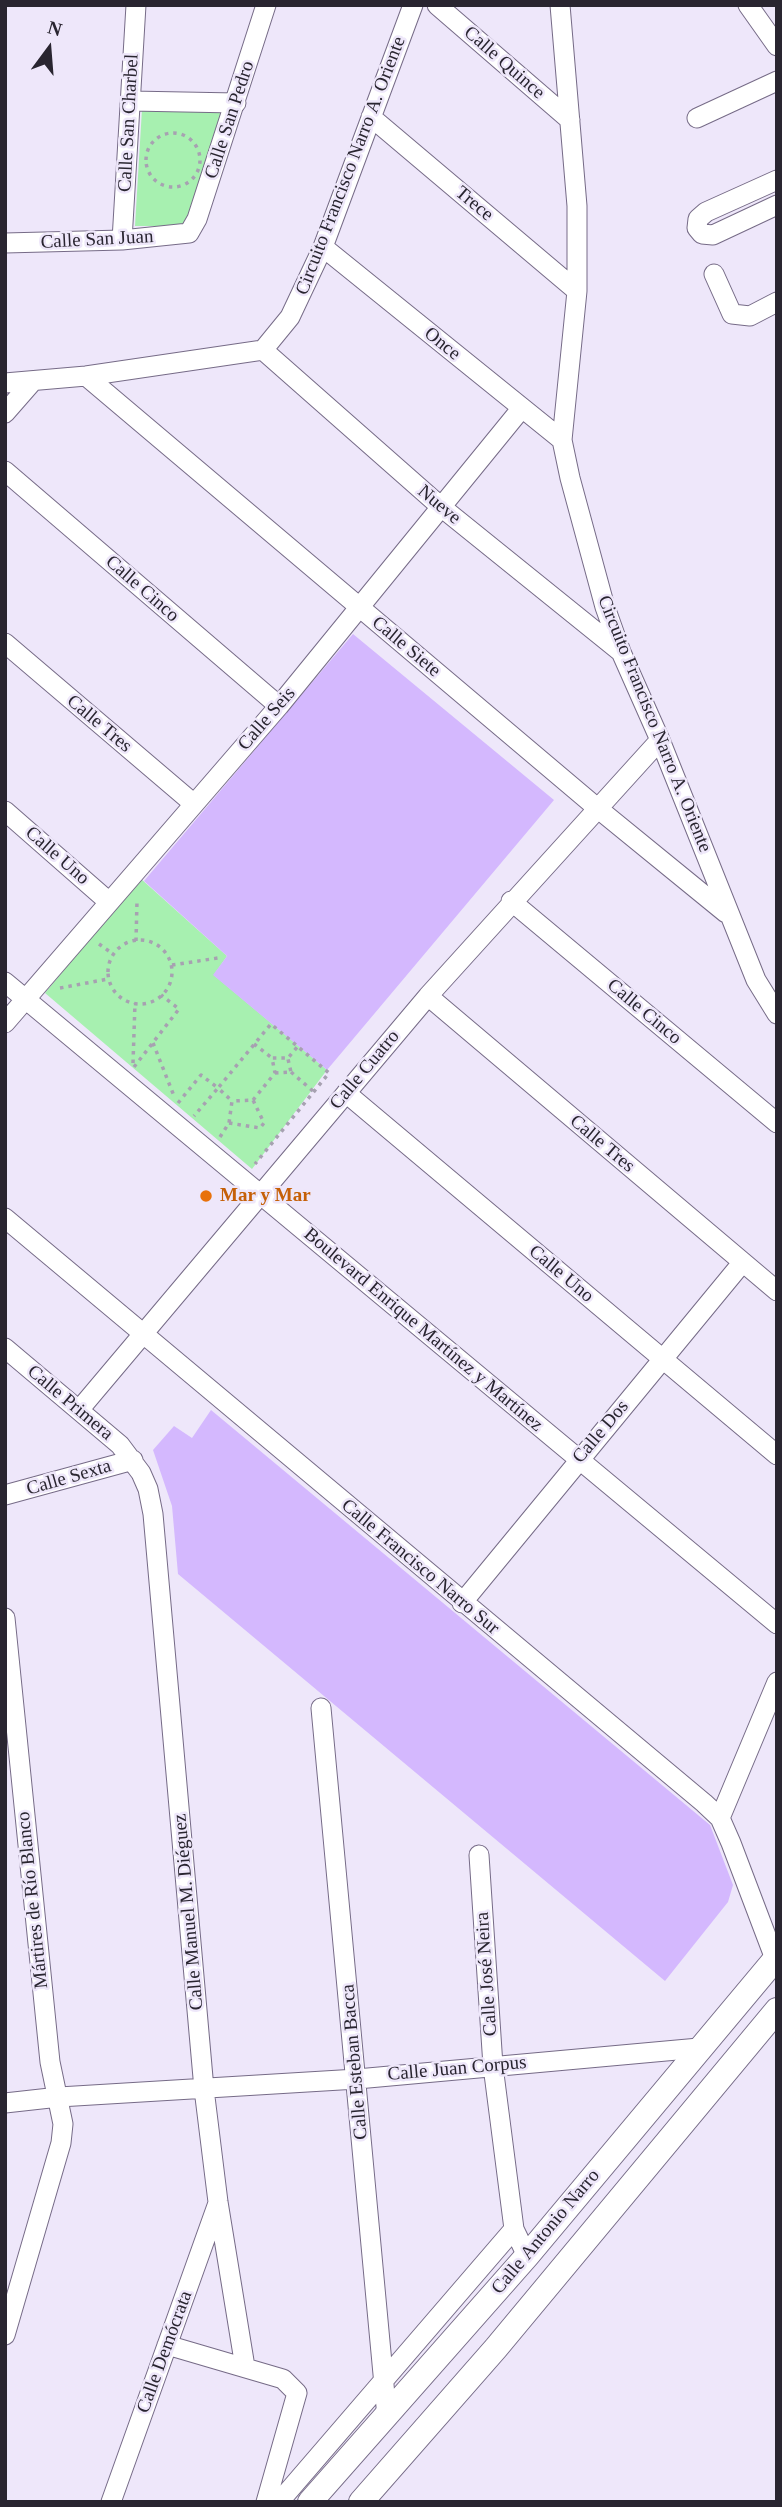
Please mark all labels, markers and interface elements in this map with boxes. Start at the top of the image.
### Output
north arrow [14,14,84,84]
text: N [45,16,64,40]
street label: Calle Quince [459,22,549,104]
street label: Circuito Francisco Narro A. Oriente [291,34,411,298]
street label: Calle San Charbel [114,53,144,193]
street label: Calle San Pedro [200,58,260,182]
street label: Trece [450,182,498,226]
street label: Calle San Juan [40,226,154,254]
street label: Once [419,323,465,365]
street label: Nueve [413,480,465,530]
street label: Calle Cinco [100,551,184,627]
street label: Circuito Francisco Narro A. Oriente [592,592,716,856]
street label: Calle Siete [367,612,445,682]
street label: Calle Seis [233,683,301,755]
street label: Calle Tres [62,690,136,758]
street label: Calle Uno [20,822,94,890]
street label: Calle Cinco [602,974,686,1050]
street label: Calle Cuatro [325,1026,405,1114]
street label: Calle Tres [565,1110,639,1178]
place label: Mar y Mar [220,1185,311,1207]
marker: Mar y Mar [198,1188,214,1204]
street label: Boulevard Enrique Martínez y Martínez [299,1223,547,1437]
street label: Calle Uno [524,1240,598,1308]
street label: Calle Primera [22,1361,118,1445]
street label: Calle Dos [568,1396,634,1468]
street label: Calle Sexta [24,1455,114,1501]
street label: Calle Francisco Narro Sur [336,1494,504,1640]
street label: Mártires de Río Blanco [12,1810,54,1990]
street label: Calle Manuel M. Diéguez [169,1813,209,2011]
street label: Calle José Neira [471,1911,503,2037]
street label: Calle Esteban Bacca [337,1983,373,2141]
street label: Calle Juan Corpus [387,2052,527,2086]
street label: Calle Antonio Narro [487,2165,605,2299]
street label: Calle Demócrata [132,2288,198,2416]

